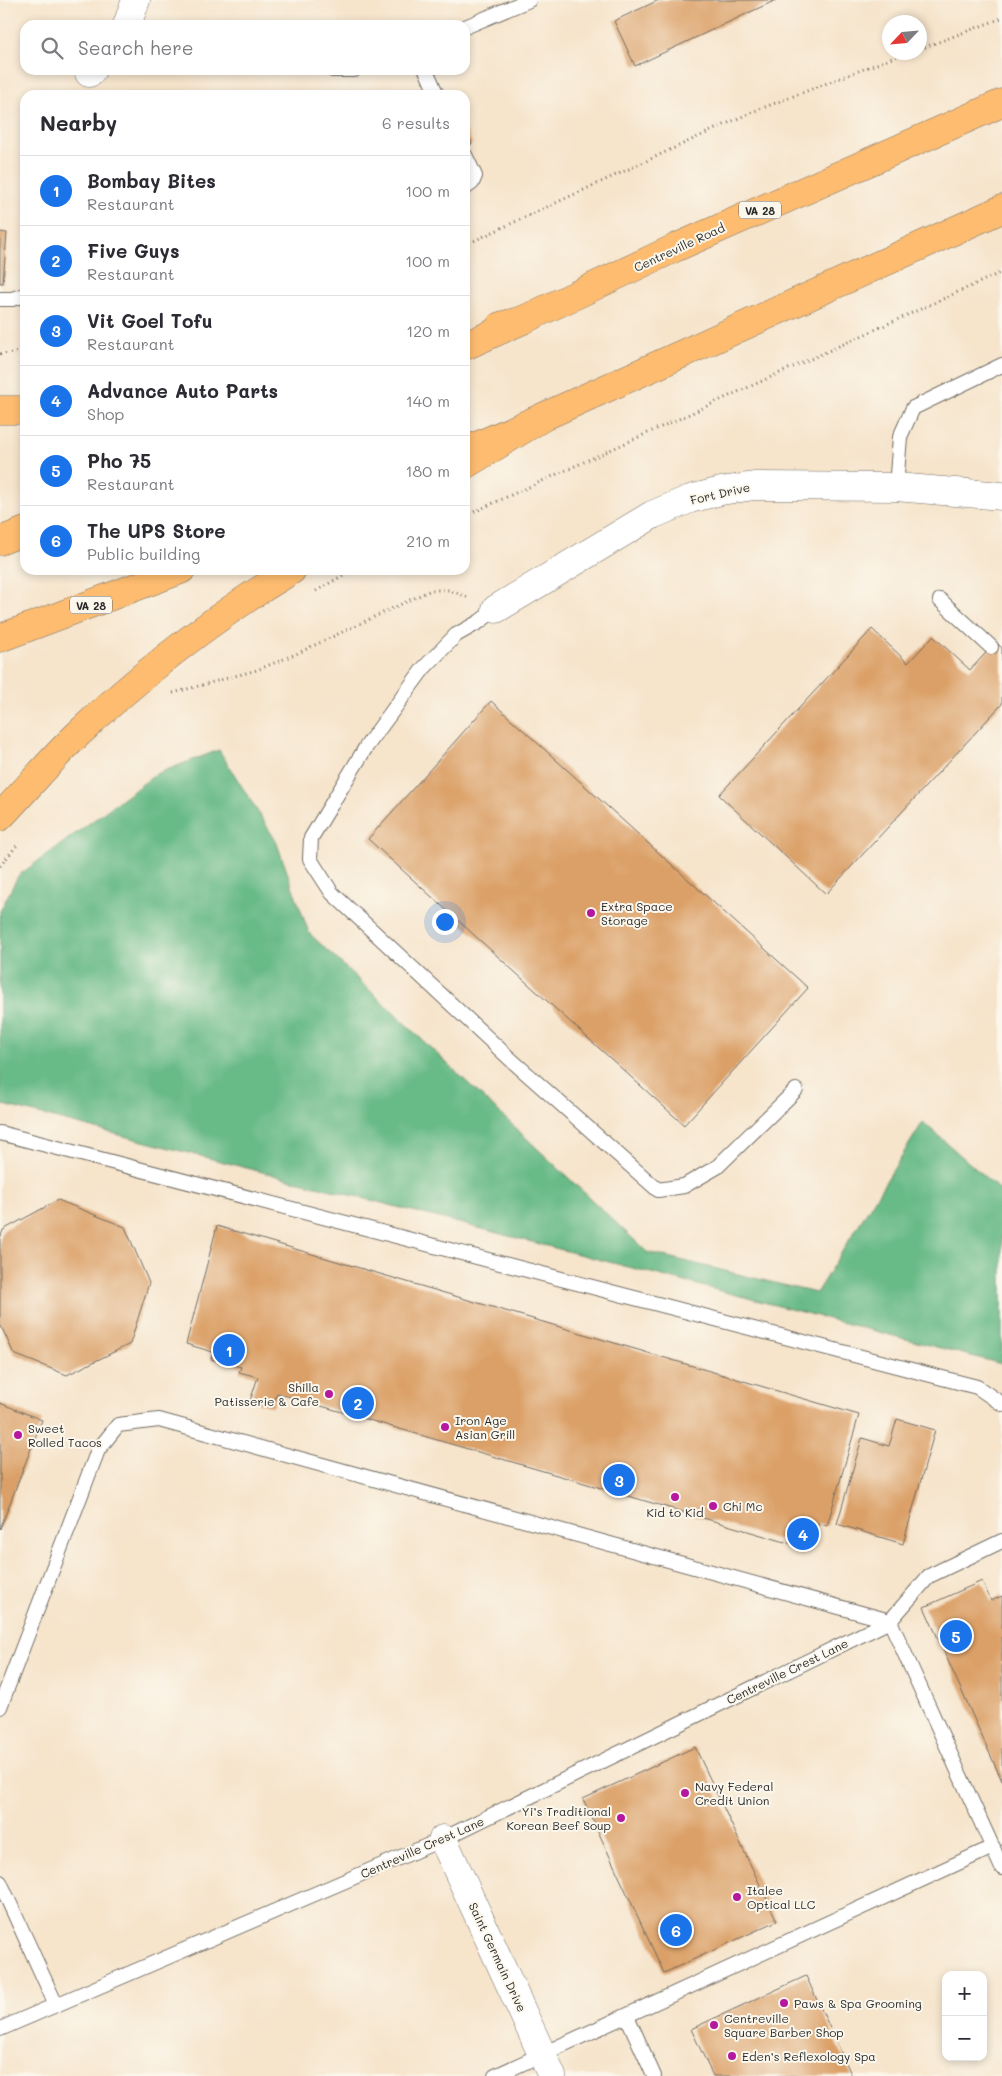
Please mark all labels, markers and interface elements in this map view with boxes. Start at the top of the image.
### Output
north arrow [882,15,927,60]
search box [20,20,470,75]
icon: search [38,34,66,62]
text: Search here [78,35,194,60]
text: Nearby [40,109,117,136]
text: 6 results [382,112,450,133]
text: Bombay Bites [87,168,216,193]
text: 1 [52,180,60,201]
text: 100 m [405,180,450,201]
text: Restaurant [87,193,175,214]
road number: VA 28 [739,202,781,218]
street label: Centreville Road [631,219,727,275]
text: Five Guys [87,238,179,263]
text: 2 [52,250,60,271]
text: 100 m [405,250,450,271]
text: Restaurant [87,263,175,284]
text: Vit Goel Tofu [87,308,213,333]
text: 3 [51,320,61,341]
text: 120 m [406,320,450,341]
text: Restaurant [87,333,175,354]
text: Advance Auto Parts [87,378,278,403]
text: 4 [51,390,61,411]
text: 140 m [406,390,450,411]
text: Shop [87,403,124,424]
text: Pho 75 [87,448,151,473]
text: 5 [51,460,61,481]
text: 180 m [405,460,450,481]
text: Restaurant [87,473,175,494]
street label: Fort Drive [689,478,751,508]
text: The UPS Store [87,518,226,543]
text: 6 [51,530,61,551]
text: 210 m [406,530,450,551]
text: Public building [87,543,200,564]
road number: VA 28 [70,596,112,614]
place label: Extra Space Storage [601,898,673,928]
marker: Extra Space Storage [585,907,597,919]
your location [432,909,458,935]
pin: 1 [213,1331,245,1369]
place label: Shilla Patisserie & Cafe [215,1379,319,1409]
pin: 2 [342,1384,374,1422]
marker: Shilla Patisserie & Cafe [323,1388,335,1400]
place label: Iron Age Asian Grill [455,1412,515,1442]
place label: Sweet Rolled Tacos [28,1420,102,1450]
marker: Iron Age Asian Grill [439,1421,451,1433]
marker: Sweet Rolled Tacos [12,1429,24,1441]
pin: 3 [603,1461,635,1499]
marker: Kid to Kid [669,1491,681,1503]
place label: Chi Mc [723,1498,762,1514]
marker: Chi Mc [707,1500,719,1512]
place label: Kid to Kid [646,1504,704,1520]
pin: 4 [787,1515,819,1553]
pin: 5 [940,1617,972,1655]
street label: Centreville Crest Lane [723,1635,851,1707]
place label: Navy Federal Credit Union [695,1778,773,1808]
marker: Navy Federal Credit Union [679,1787,691,1799]
place label: Yi’s Traditional Korean Beef Soup [507,1803,611,1833]
marker: Yi’s Traditional Korean Beef Soup [615,1812,627,1824]
street label: Centreville Crest Lane [358,1813,486,1881]
place label: Italee Optical LLC [747,1882,816,1912]
marker: Italee Optical LLC [731,1891,743,1903]
street label: Saint Germain Drive [466,1900,530,2014]
pin: 6 [660,1911,692,1949]
map controls [942,1971,987,2061]
button: + [942,1971,987,2016]
place label: Paws & Spa Grooming [794,1995,922,2011]
marker: Paws & Spa Grooming [778,1997,790,2009]
place label: Centreville Square Barber Shop [724,2010,844,2040]
button: − [942,2016,987,2061]
marker: Centreville Square Barber Shop [708,2019,720,2031]
place label: Eden’s Reflexology Spa [742,2048,876,2064]
marker: Eden’s Reflexology Spa [726,2050,738,2062]

